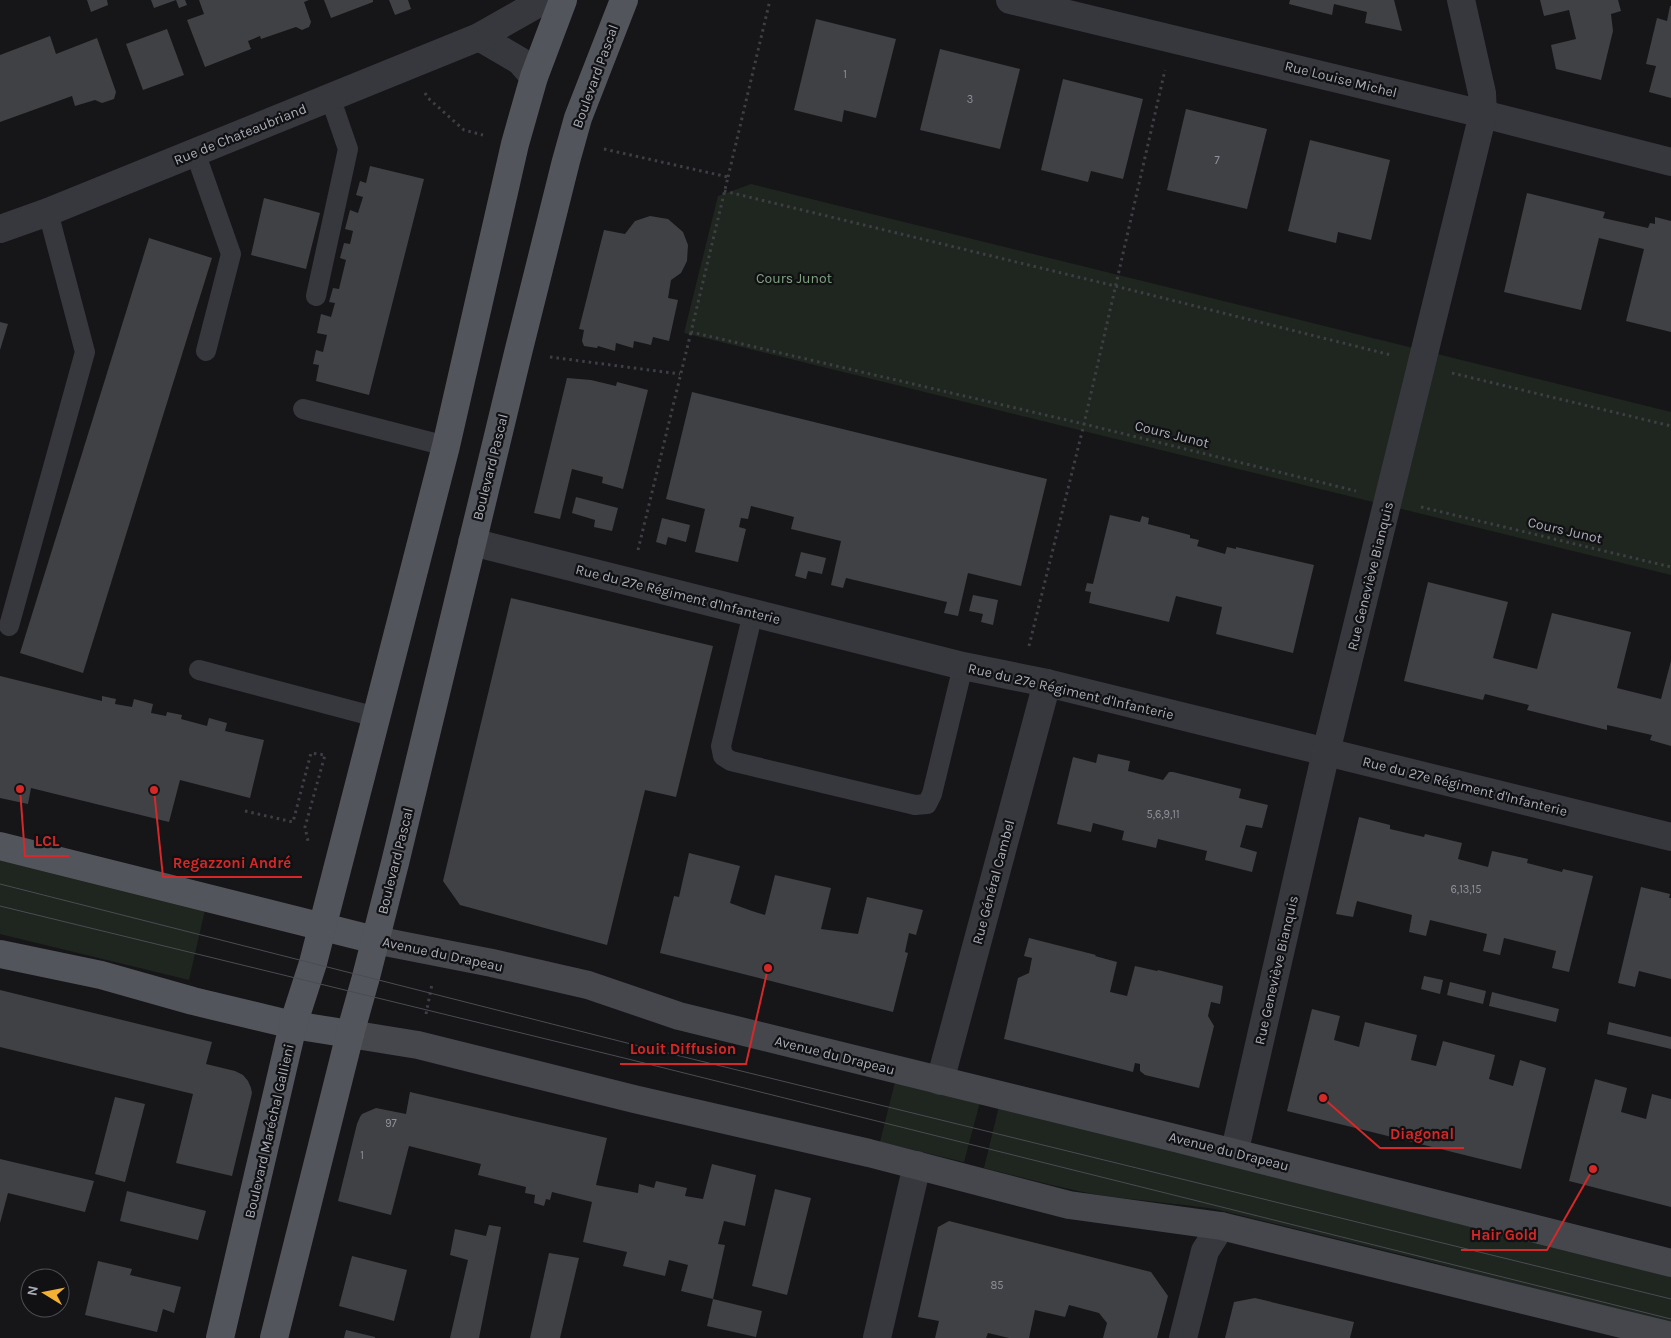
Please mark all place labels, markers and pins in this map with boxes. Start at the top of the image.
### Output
callout: LCL [25,826,69,856]
callout: Regazzoni André [163,847,302,877]
callout: Louit Diffusion [620,1034,746,1064]
callout: Diagonal [1380,1118,1464,1148]
callout: Hair Gold [1461,1220,1547,1250]

